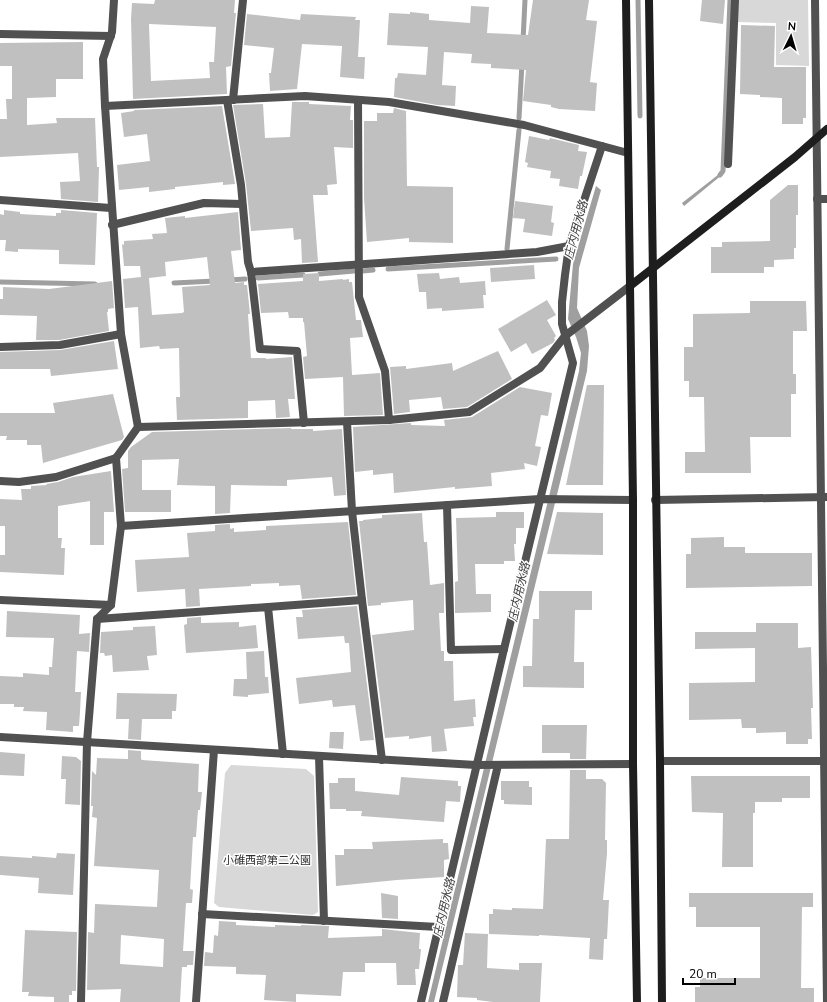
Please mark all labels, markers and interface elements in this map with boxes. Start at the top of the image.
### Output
north arrow [771,16,811,56]
text: N [787,19,797,34]
water label: 庄内用水路 [561,198,592,261]
water label: 庄内用水路 [504,560,534,623]
park label: 小碓西部第二公園 [223,853,311,868]
water label: 庄内用水路 [429,876,459,939]
scale bar [683,960,735,986]
text: 20 m [689,966,717,982]

